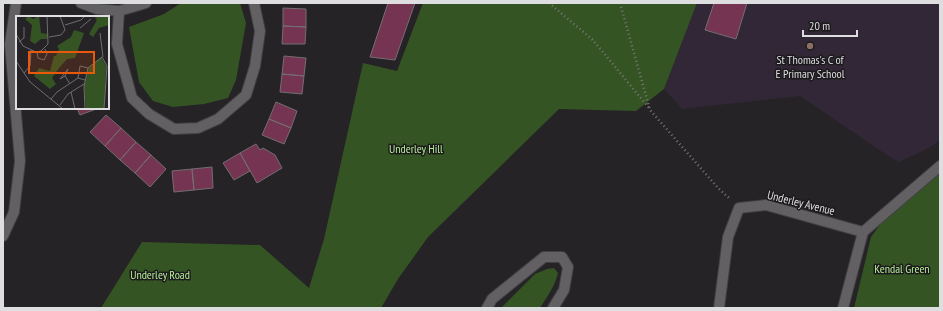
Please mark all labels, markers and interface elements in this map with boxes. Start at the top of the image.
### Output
scale bar [803,12,857,38]
inset map [16,16,109,109]
text: 20 m [809,18,830,33]
marker: St Thomas's C of E Primary School [805,41,815,51]
place label: St Thomas's C of E Primary School [775,52,845,81]
park label: Underley Hill [389,141,443,156]
street label: Underley Avenue [766,187,837,218]
park label: Kendal Green [874,261,930,276]
park label: Underley Road [130,267,190,282]

